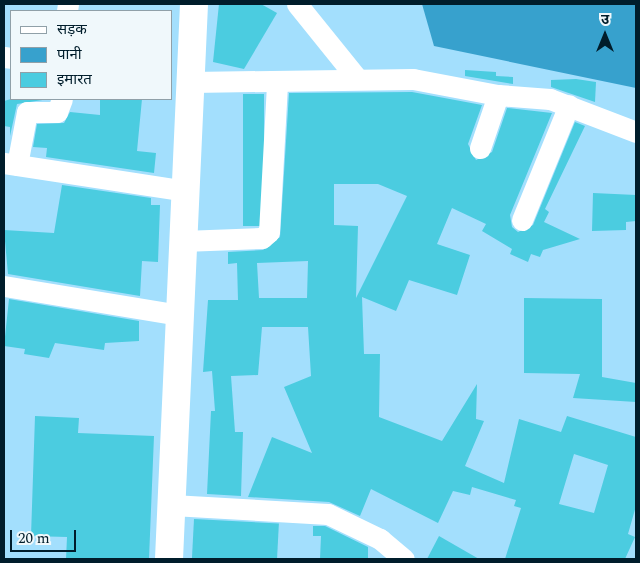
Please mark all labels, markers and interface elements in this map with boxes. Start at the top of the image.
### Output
text: उ [601,9,609,30]
legend [10,10,172,100]
north arrow [580,10,630,60]
text: सड़क [57,18,87,41]
text: पानी [57,43,82,66]
text: इमारत [57,68,92,91]
scale bar [12,520,79,552]
text: 20 m [18,527,50,550]

